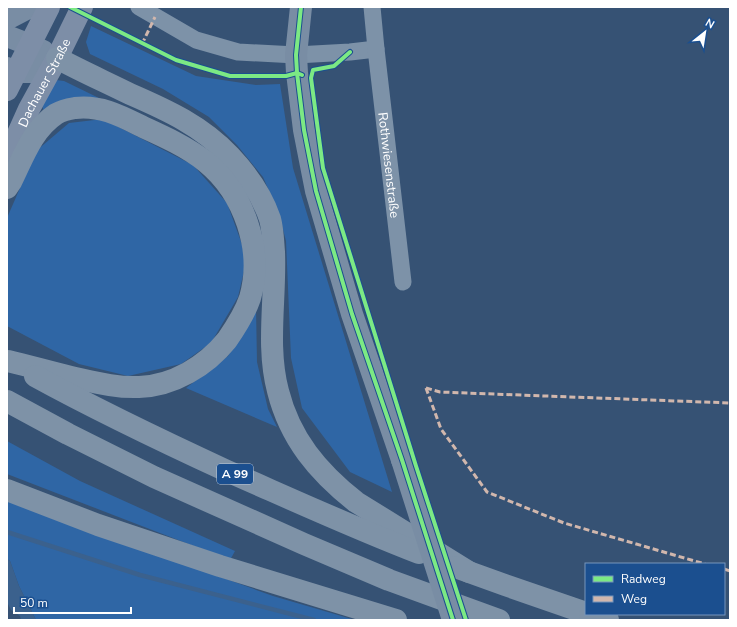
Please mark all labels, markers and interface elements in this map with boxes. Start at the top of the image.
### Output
north arrow [685,12,725,52]
text: N [702,15,717,32]
street label: Dachauer Straße [14,35,75,130]
street label: Rothwiesenstraße [373,111,404,219]
road number: A 99 [217,464,253,484]
legend [585,563,725,615]
text: Radweg [621,571,666,587]
scale bar [14,589,131,615]
text: Weg [621,591,647,607]
text: 50 m [20,595,48,611]

